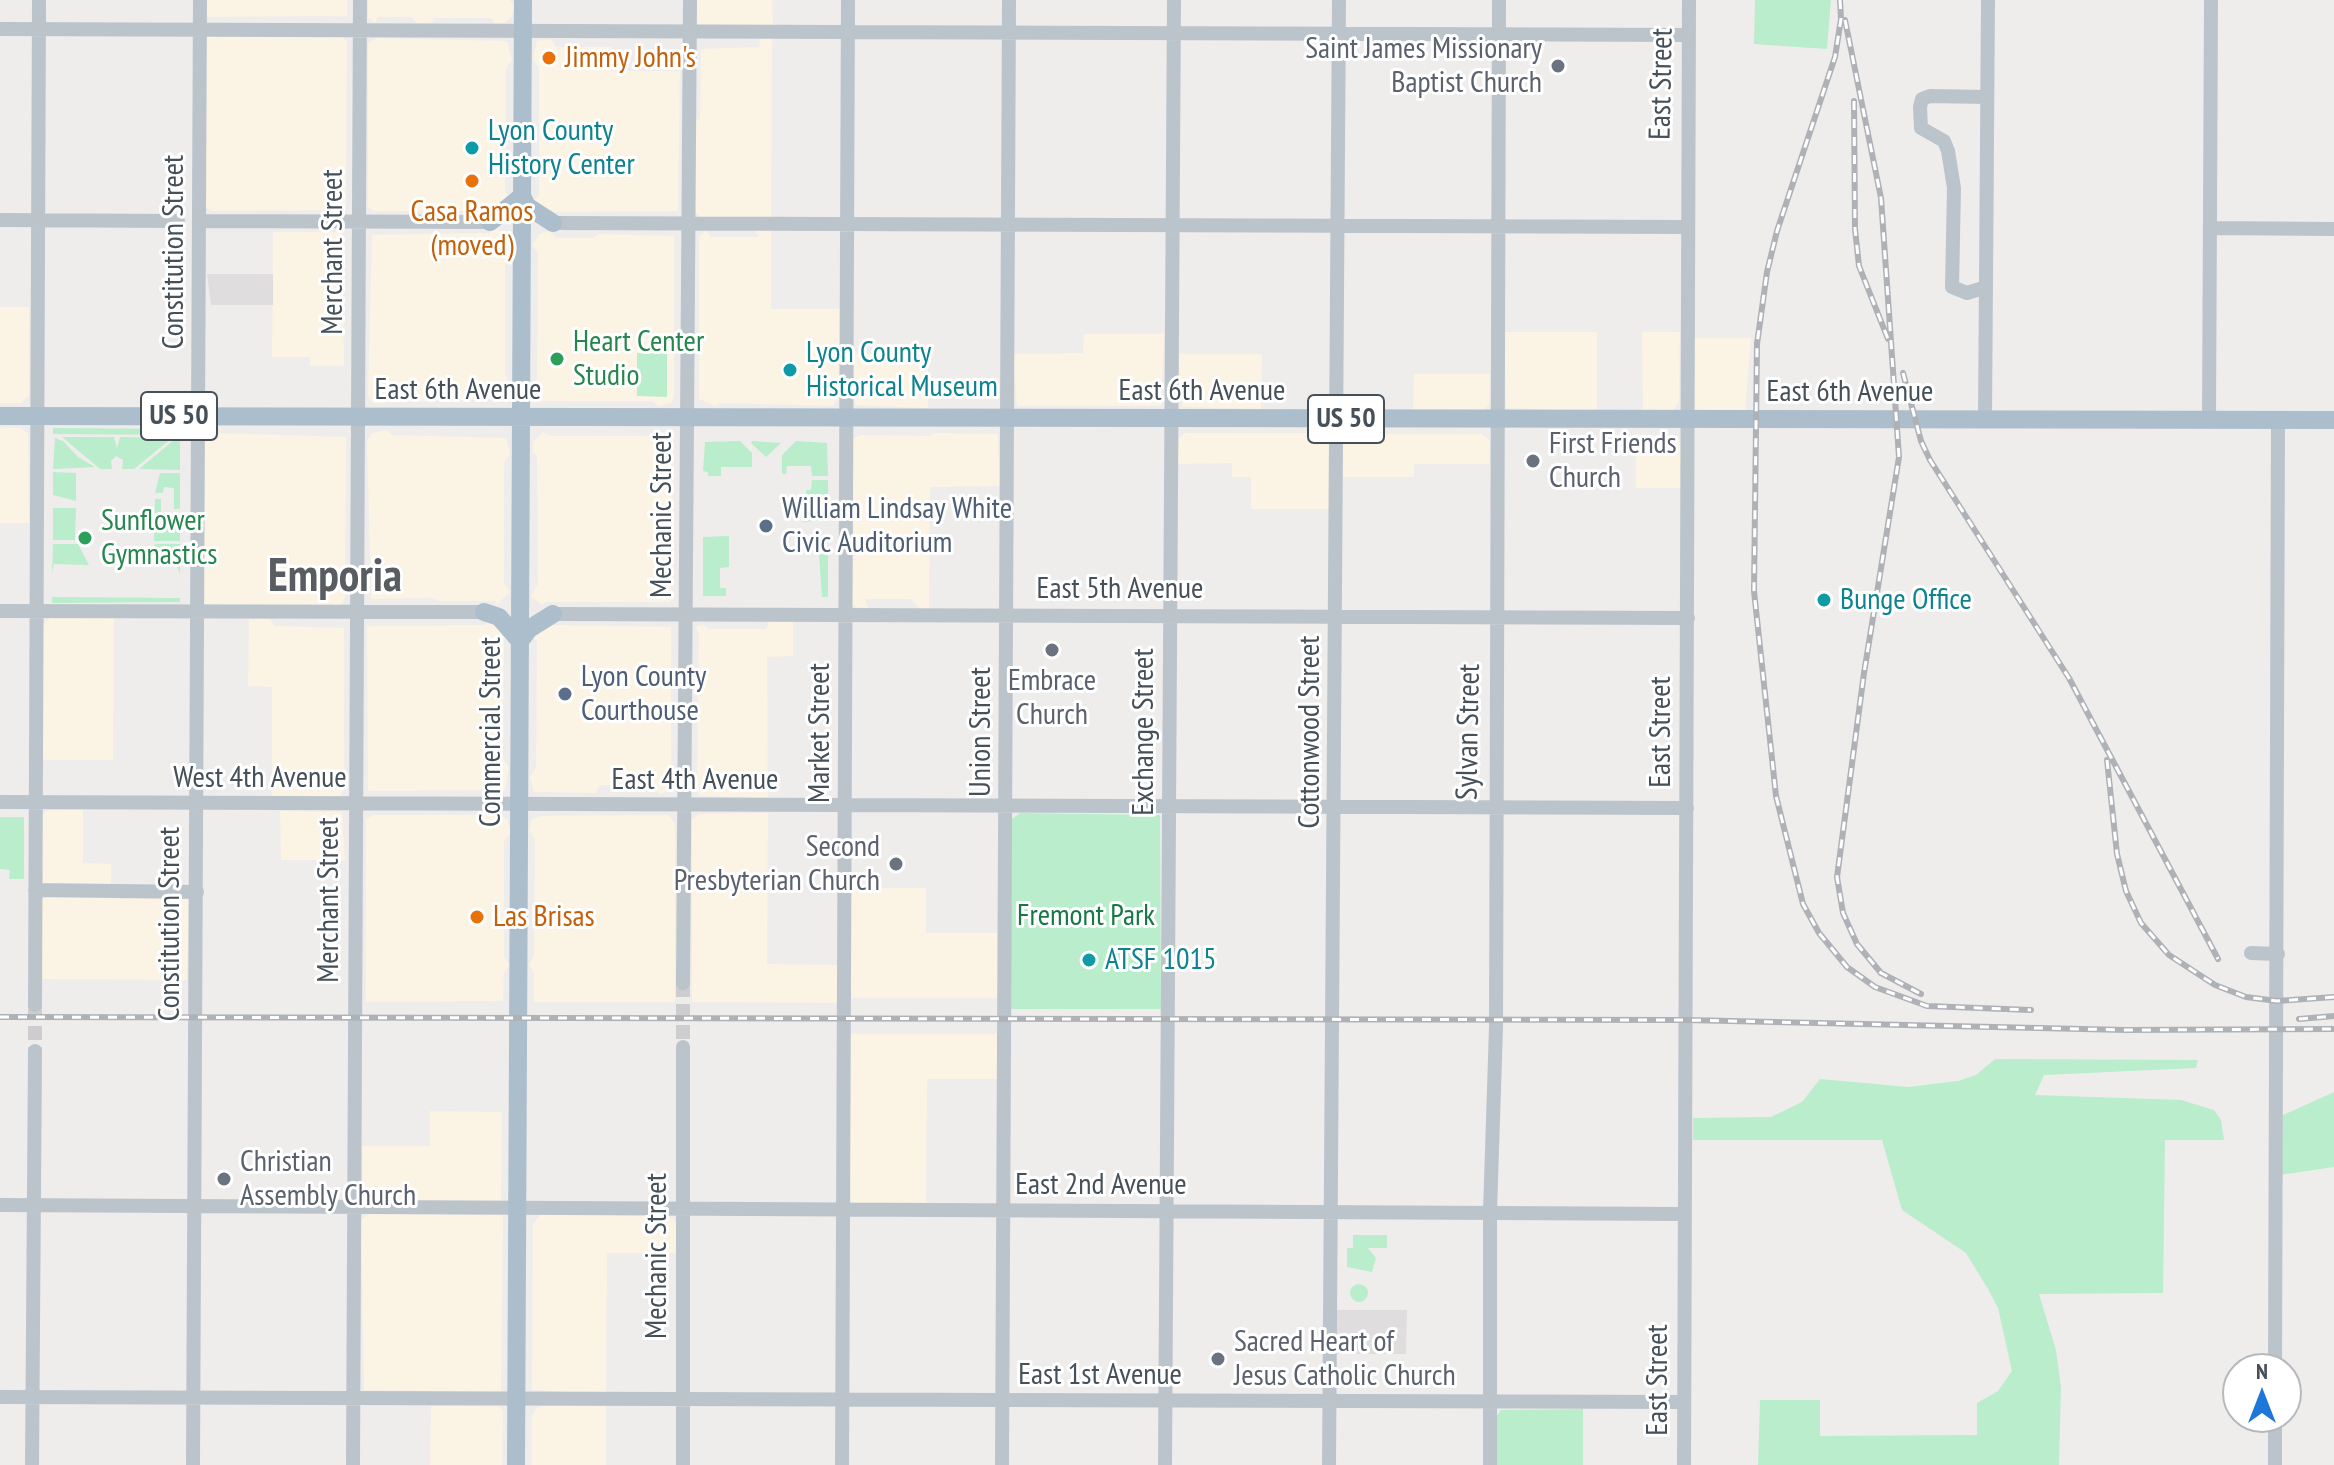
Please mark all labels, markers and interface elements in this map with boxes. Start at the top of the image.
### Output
street label: East Street [1643,28,1681,140]
place label: Saint James Missionary Baptist Church [1305,31,1542,102]
place label: Jimmy John's [565,40,696,76]
marker: Jimmy John's [540,49,558,67]
marker: Saint James Missionary Baptist Church [1549,57,1567,75]
place label: Lyon County History Center [488,113,635,184]
marker: Lyon County History Center [463,139,481,157]
street label: Constitution Street [156,155,192,349]
street label: Merchant Street [315,169,351,335]
marker: Casa Ramos (moved) [463,172,481,190]
place label: Casa Ramos (moved) [411,194,533,264]
place label: Heart Center Studio [573,324,704,394]
place label: Lyon County Historical Museum [806,335,998,406]
marker: Heart Center Studio [548,350,566,368]
marker: Lyon County Historical Museum [781,361,799,379]
street label: East 6th Avenue [375,372,541,408]
street label: East 6th Avenue [1119,373,1285,409]
street label: East 6th Avenue [1767,374,1933,410]
road number: US 50 [141,392,217,440]
road number: US 50 [1308,395,1384,443]
place label: First Friends Church [1549,426,1677,496]
street label: Mechanic Street [644,432,680,598]
marker: First Friends Church [1524,452,1542,470]
place label: William Lindsay White Civic Auditorium [782,491,1012,562]
place label: Sunflower Gymnastics [101,503,217,574]
marker: William Lindsay White Civic Auditorium [757,517,775,535]
marker: Sunflower Gymnastics [76,529,94,547]
district label: Emporia [268,550,402,606]
street label: East 5th Avenue [1037,571,1203,607]
place label: Bunge Office [1840,582,1972,618]
marker: Bunge Office [1815,591,1833,609]
street label: Cottonwood Street [1292,635,1328,829]
street label: Commercial Street [473,637,509,827]
marker: Embrace Church [1043,641,1061,659]
street label: Exchange Street [1126,648,1162,816]
place label: Lyon County Courthouse [581,659,706,730]
street label: Market Street [802,663,838,803]
place label: Embrace Church [1008,663,1096,734]
street label: Sylvan Street [1450,664,1488,800]
street label: Union Street [963,667,999,797]
street label: East Street [1643,676,1679,788]
marker: Lyon County Courthouse [556,685,574,703]
street label: West 4th Avenue [173,760,347,796]
street label: East 4th Avenue [612,762,778,798]
street label: Merchant Street [311,817,347,983]
street label: Constitution Street [152,827,188,1021]
place label: Second Presbyterian Church [674,829,880,900]
marker: Second Presbyterian Church [887,855,905,873]
park label: Fremont Park [1017,898,1155,934]
place label: Las Brisas [493,899,595,935]
marker: Las Brisas [468,908,486,926]
place label: ATSF 1015 [1105,942,1217,978]
marker: ATSF 1015 [1080,951,1098,969]
place label: Christian Assembly Church [240,1144,416,1214]
street label: East 2nd Avenue [1015,1167,1187,1203]
marker: Christian Assembly Church [215,1170,233,1188]
street label: Mechanic Street [639,1173,675,1339]
place label: Sacred Heart of Jesus Catholic Church [1234,1324,1456,1394]
street label: East Street [1640,1324,1676,1436]
marker: Sacred Heart of Jesus Catholic Church [1209,1350,1227,1368]
north arrow [2222,1353,2302,1433]
street label: East 1st Avenue [1018,1357,1182,1393]
text: N [2256,1357,2268,1385]

